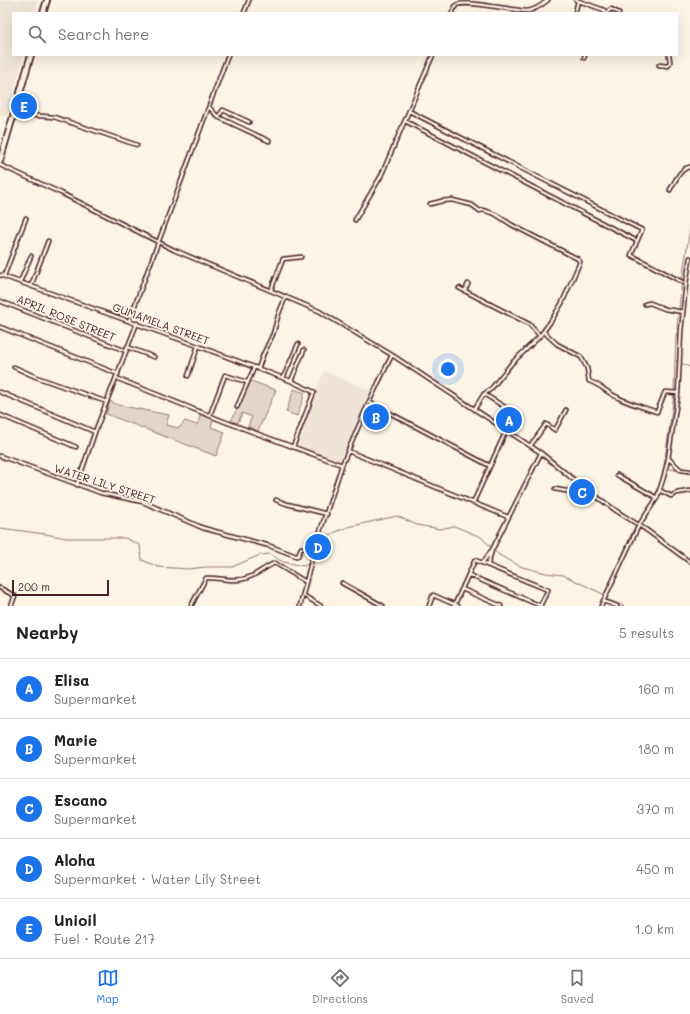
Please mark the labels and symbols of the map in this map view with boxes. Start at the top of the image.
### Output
pin: E [11,91,37,121]
street label: APRIL ROSE STREET [15,291,118,344]
street label: GUMAMELA STREET [111,299,212,348]
your location [438,359,458,379]
pin: B [363,402,389,432]
pin: A [496,405,522,435]
street label: WATER LILY STREET [53,460,158,507]
pin: C [569,477,595,507]
pin: D [305,532,331,562]
scale bar [12,578,109,597]

